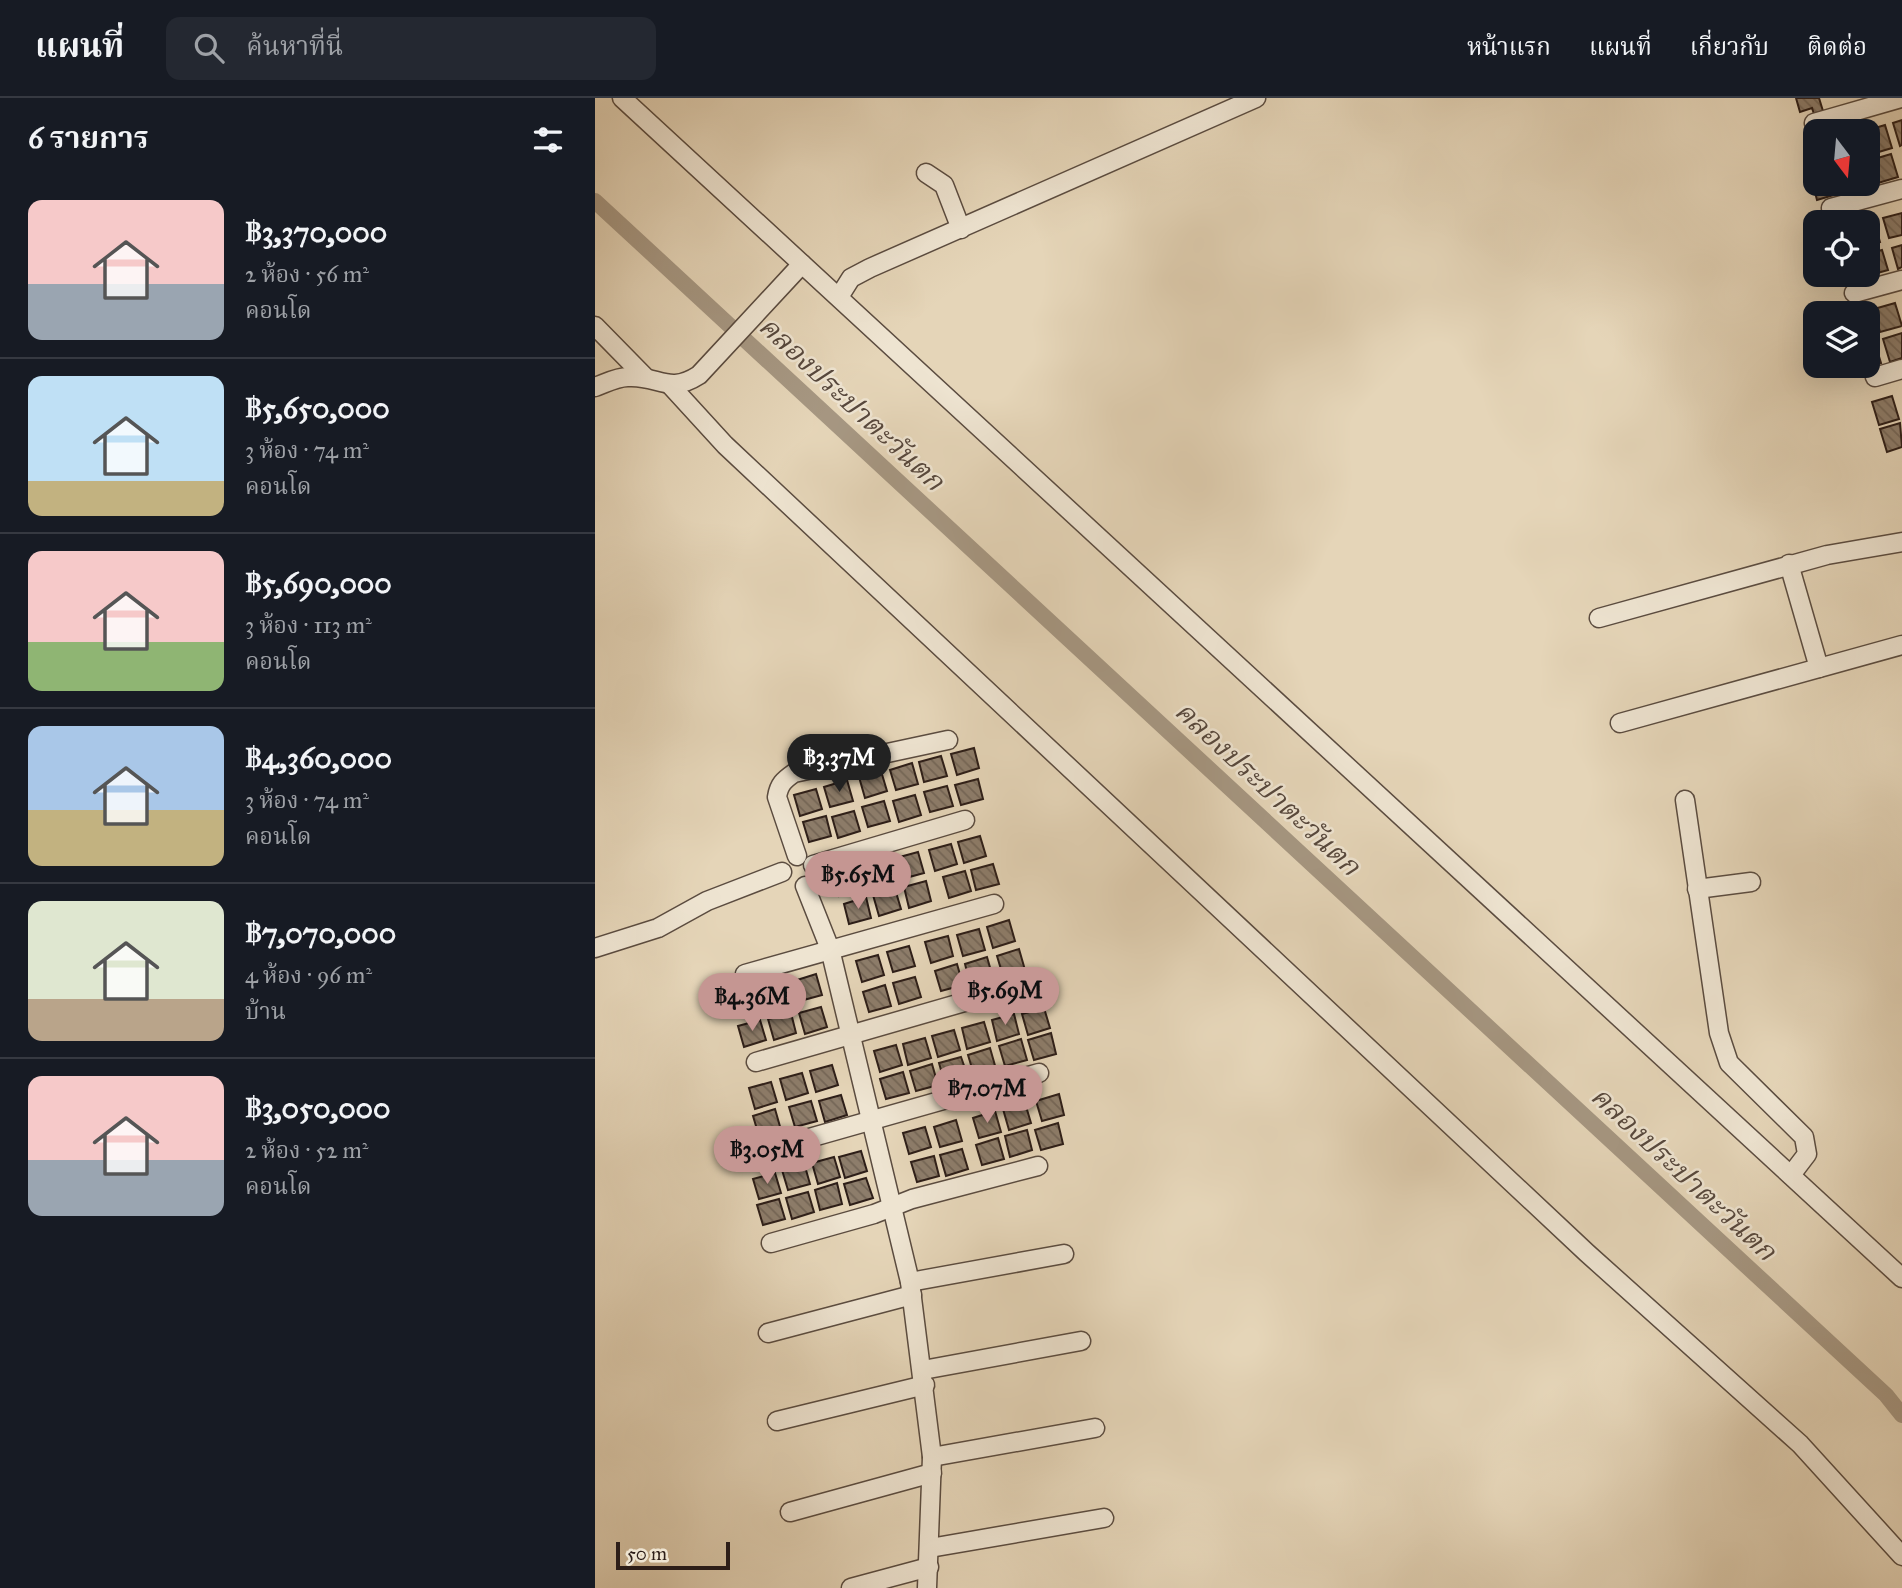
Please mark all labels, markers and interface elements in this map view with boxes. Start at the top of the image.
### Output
search box [166,17,656,80]
text: แผนที่ [35,26,124,66]
icon: search [190,29,228,67]
text: ค้นหาที่นี่ [246,30,343,62]
text: หน้าแรก [1467,32,1551,62]
text: แผนที่ [1589,32,1652,62]
text: เกี่ยวกับ [1690,32,1769,62]
text: ติดต่อ [1807,32,1867,62]
north arrow [1803,119,1879,196]
map controls [1803,119,1880,378]
text: 6 รายการ [28,120,149,156]
icon: filters [529,121,567,159]
button: locate [1803,210,1880,287]
text: ฿3,370,000 [245,214,387,250]
icon: home [84,228,168,312]
text: 2 ห้อง · 56 m² [245,260,369,288]
text: คอนโด [245,296,312,324]
button: layers [1803,301,1880,378]
water label: คลองประปาตะวันตก [752,308,952,499]
text: ฿5,650,000 [245,390,390,426]
icon: home [84,404,168,488]
text: 3 ห้อง · 74 m² [245,436,369,464]
text: คอนโด [245,472,312,500]
text: ฿5,690,000 [245,565,392,601]
icon: home [84,579,168,663]
text: 3 ห้อง · 113 m² [245,611,372,639]
text: คอนโด [245,647,312,675]
water label: คลองประปาตะวันตก [1168,693,1368,884]
pin: ฿3.37M [782,734,896,794]
text: ฿4,360,000 [245,740,392,776]
text: ฿3.37M [803,743,875,771]
icon: home [84,754,168,838]
text: 3 ห้อง · 74 m² [245,786,369,814]
text: คอนโด [245,822,312,850]
pin: ฿5.65M [801,852,915,911]
text: ฿5.65M [821,860,895,888]
text: ฿7,070,000 [245,915,396,951]
icon: home [84,929,168,1013]
text: 4 ห้อง · 96 m² [245,961,372,989]
pin: ฿5.69M [948,968,1062,1027]
pin: ฿4.36M [695,974,809,1033]
text: ฿5.69M [967,976,1043,1004]
text: ฿4.36M [714,982,790,1010]
text: บ้าน [245,997,286,1025]
pin: ฿7.07M [930,1066,1044,1125]
text: ฿7.07M [948,1074,1027,1102]
water label: คลองประปาตะวันตก [1584,1078,1784,1269]
text: ฿3,050,000 [245,1090,391,1126]
icon: home [84,1104,168,1188]
pin: ฿3.05M [710,1126,824,1186]
text: ฿3.05M [730,1135,804,1163]
text: 2 ห้อง · 52 m² [245,1136,369,1164]
text: คอนโด [245,1172,312,1200]
scale bar [616,1539,730,1571]
text: 50 m [627,1542,667,1565]

